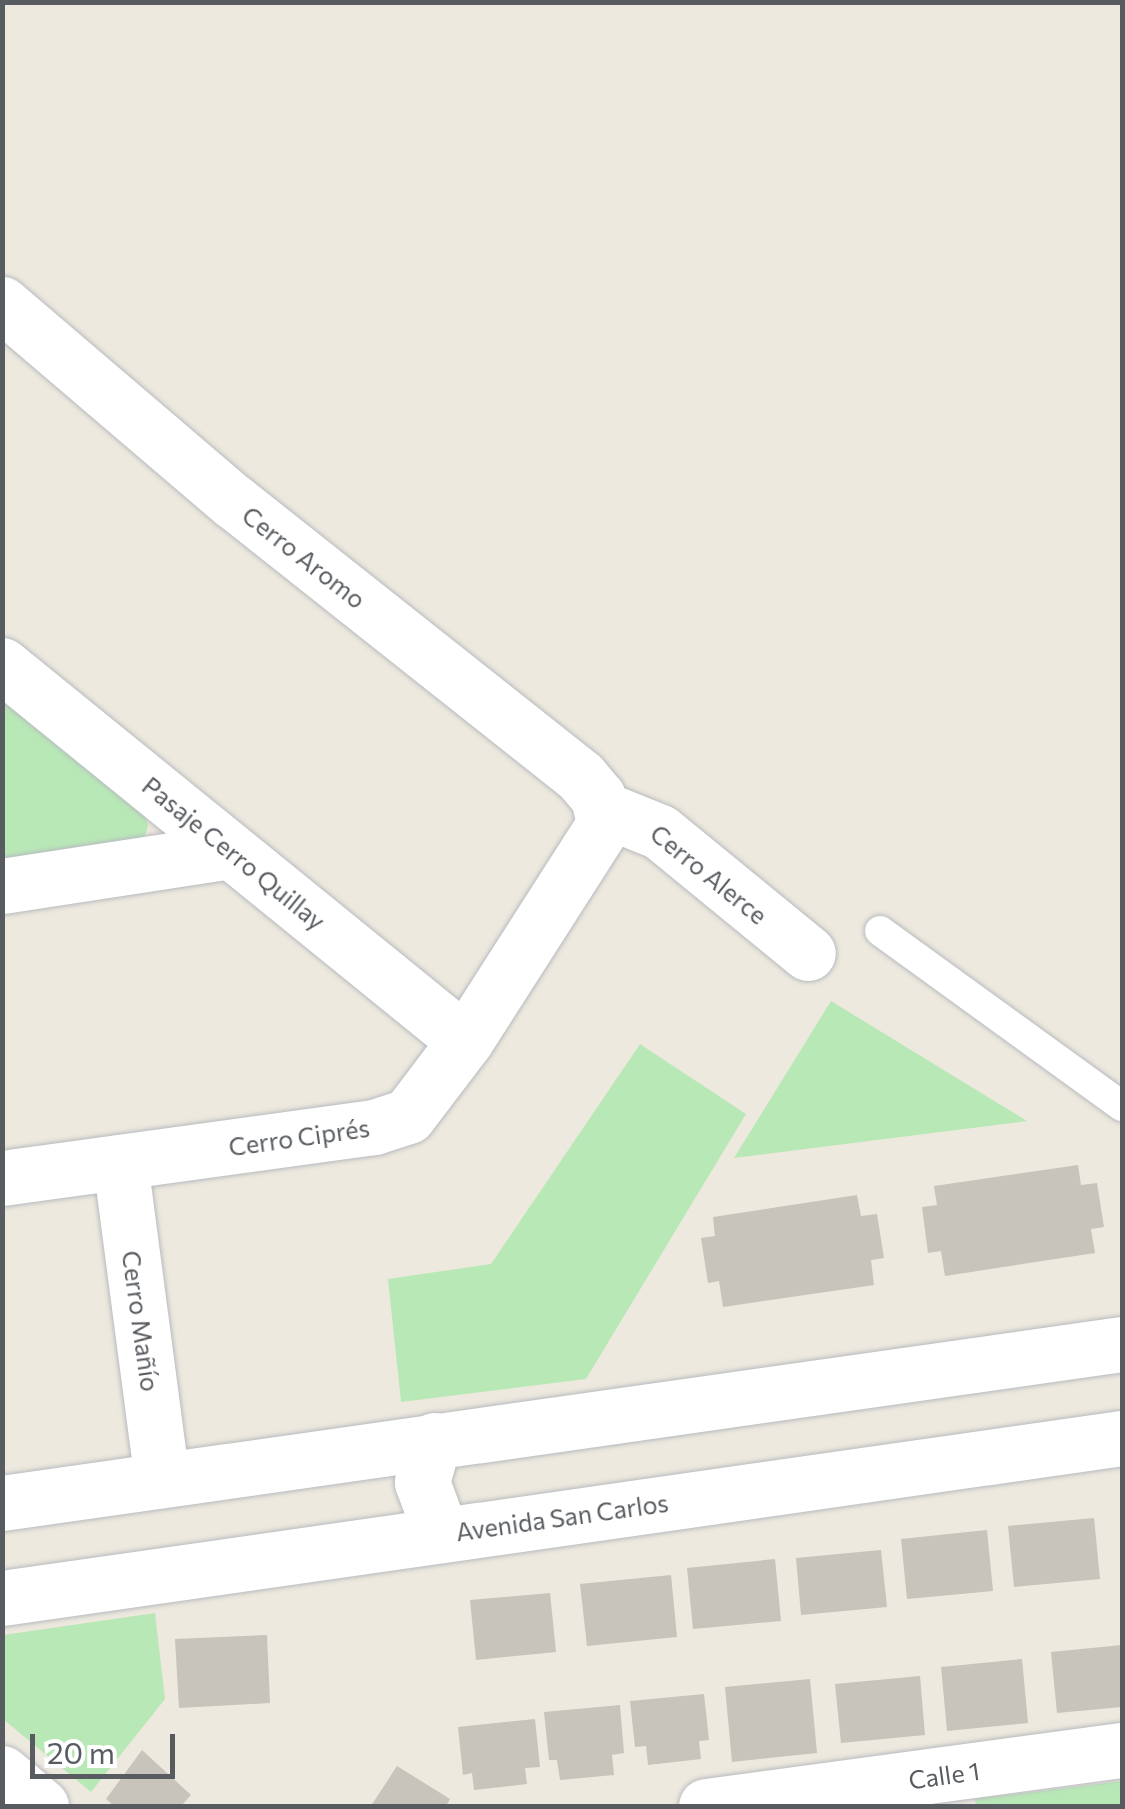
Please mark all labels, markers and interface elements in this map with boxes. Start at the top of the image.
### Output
street label: Cerro Aromo [236,500,372,614]
street label: Pasaje Cerro Quillay [137,770,331,936]
street label: Cerro Alerce [645,818,773,930]
street label: Cerro Ciprés [227,1112,371,1162]
street label: Cerro Mañío [116,1249,166,1393]
street label: Avenida San Carlos [454,1487,670,1547]
scale bar [35,1714,180,1776]
text: 20 m [47,1733,115,1770]
street label: Calle 1 [906,1755,982,1795]

